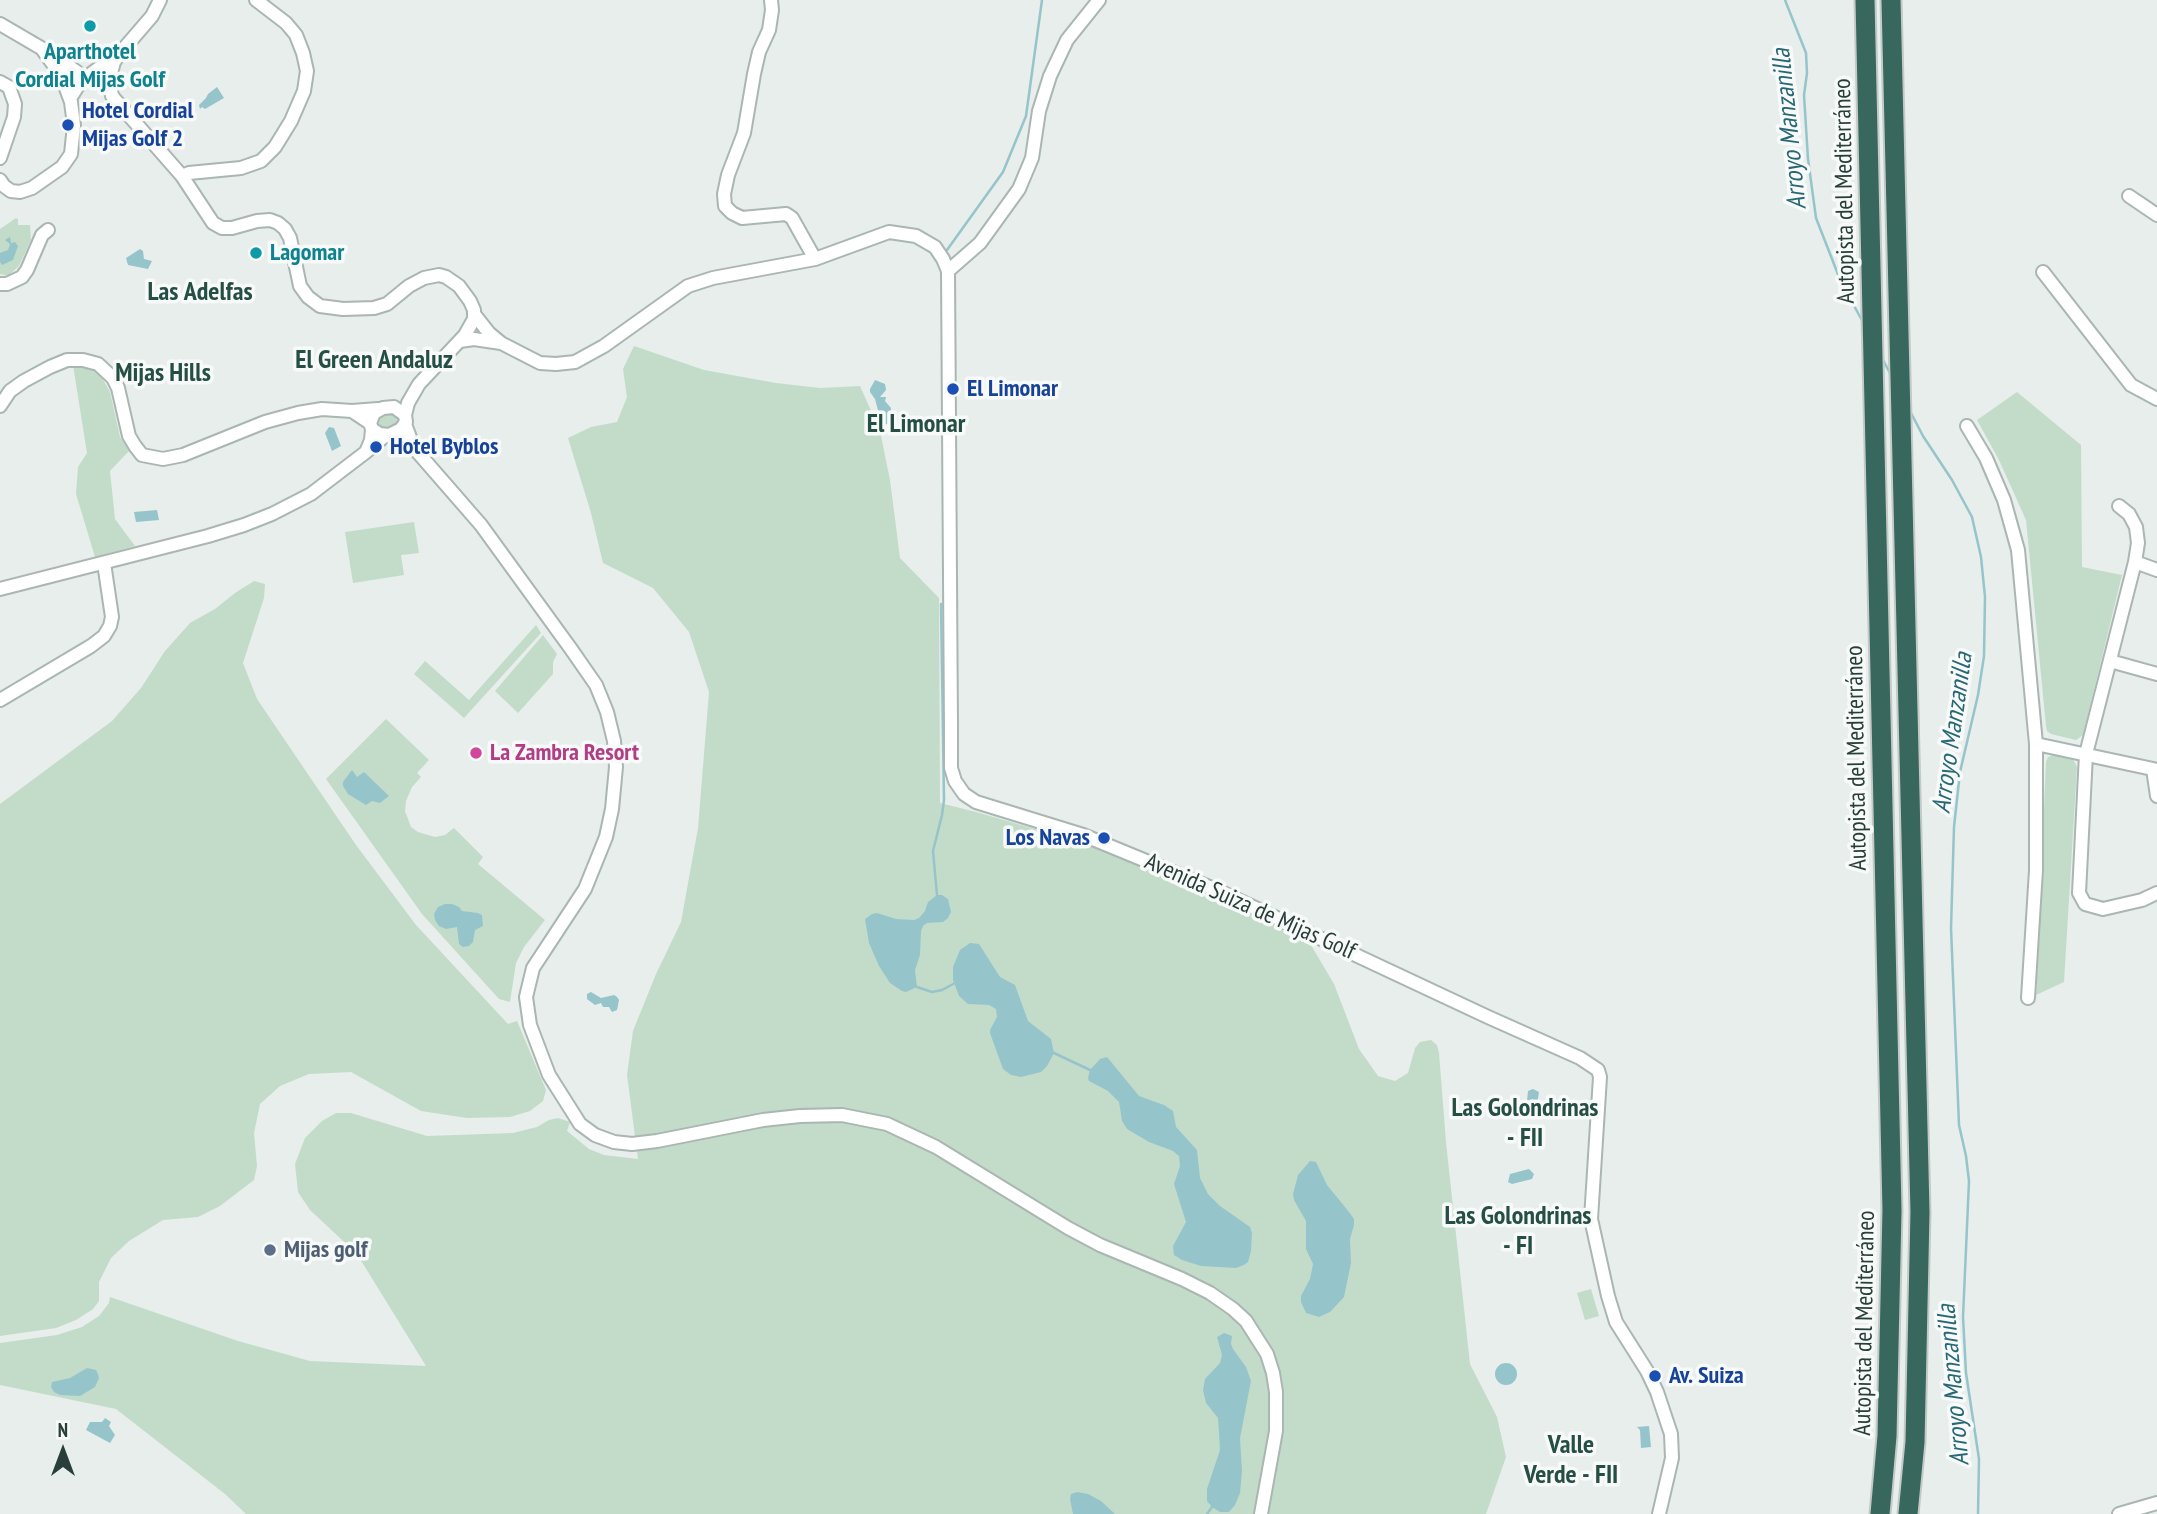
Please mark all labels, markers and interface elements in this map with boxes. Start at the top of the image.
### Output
marker: Aparthotel Cordial Mijas Golf [82,18,98,34]
place label: Aparthotel Cordial Mijas Golf [15,38,165,94]
water label: Arroyo Manzanilla [1766,47,1814,211]
street label: Autopista del Mediterráneo [1829,78,1861,304]
place label: Hotel Cordial Mijas Golf 2 [82,97,193,153]
marker: Hotel Cordial Mijas Golf 2 [60,117,76,133]
place label: Lagomar [270,239,344,267]
marker: Lagomar [248,245,264,261]
district label: Las Adelfas [147,277,253,309]
district label: El Green Andaluz [295,345,453,377]
district label: Mijas Hills [115,358,211,390]
place label: El Limonar [967,375,1058,403]
marker: El Limonar [945,381,961,397]
district label: El Limonar [867,409,965,441]
place label: Hotel Byblos [390,433,498,461]
marker: Hotel Byblos [368,439,384,455]
street label: Autopista del Mediterráneo [1841,645,1873,871]
water label: Arroyo Manzanilla [1926,651,1980,815]
place label: La Zambra Resort [490,739,639,767]
marker: La Zambra Resort [468,745,484,761]
place label: Los Navas [1006,824,1090,852]
marker: Los Navas [1096,830,1112,846]
street label: Avenida Suiza de Mijas Golf [1140,848,1360,966]
district label: Las Golondrinas - FII [1452,1093,1598,1154]
district label: Las Golondrinas - FI [1445,1201,1591,1262]
street label: Autopista del Mediterráneo [1849,1210,1881,1436]
place label: Mijas golf [284,1236,368,1264]
marker: Mijas golf [262,1242,278,1258]
water label: Arroyo Manzanilla [1931,1303,1977,1467]
place label: Av. Suiza [1669,1362,1744,1390]
marker: Av. Suiza [1647,1368,1663,1384]
north arrow [28,1416,98,1486]
text: N [58,1418,68,1442]
district label: Valle Verde - FII [1524,1430,1618,1492]

